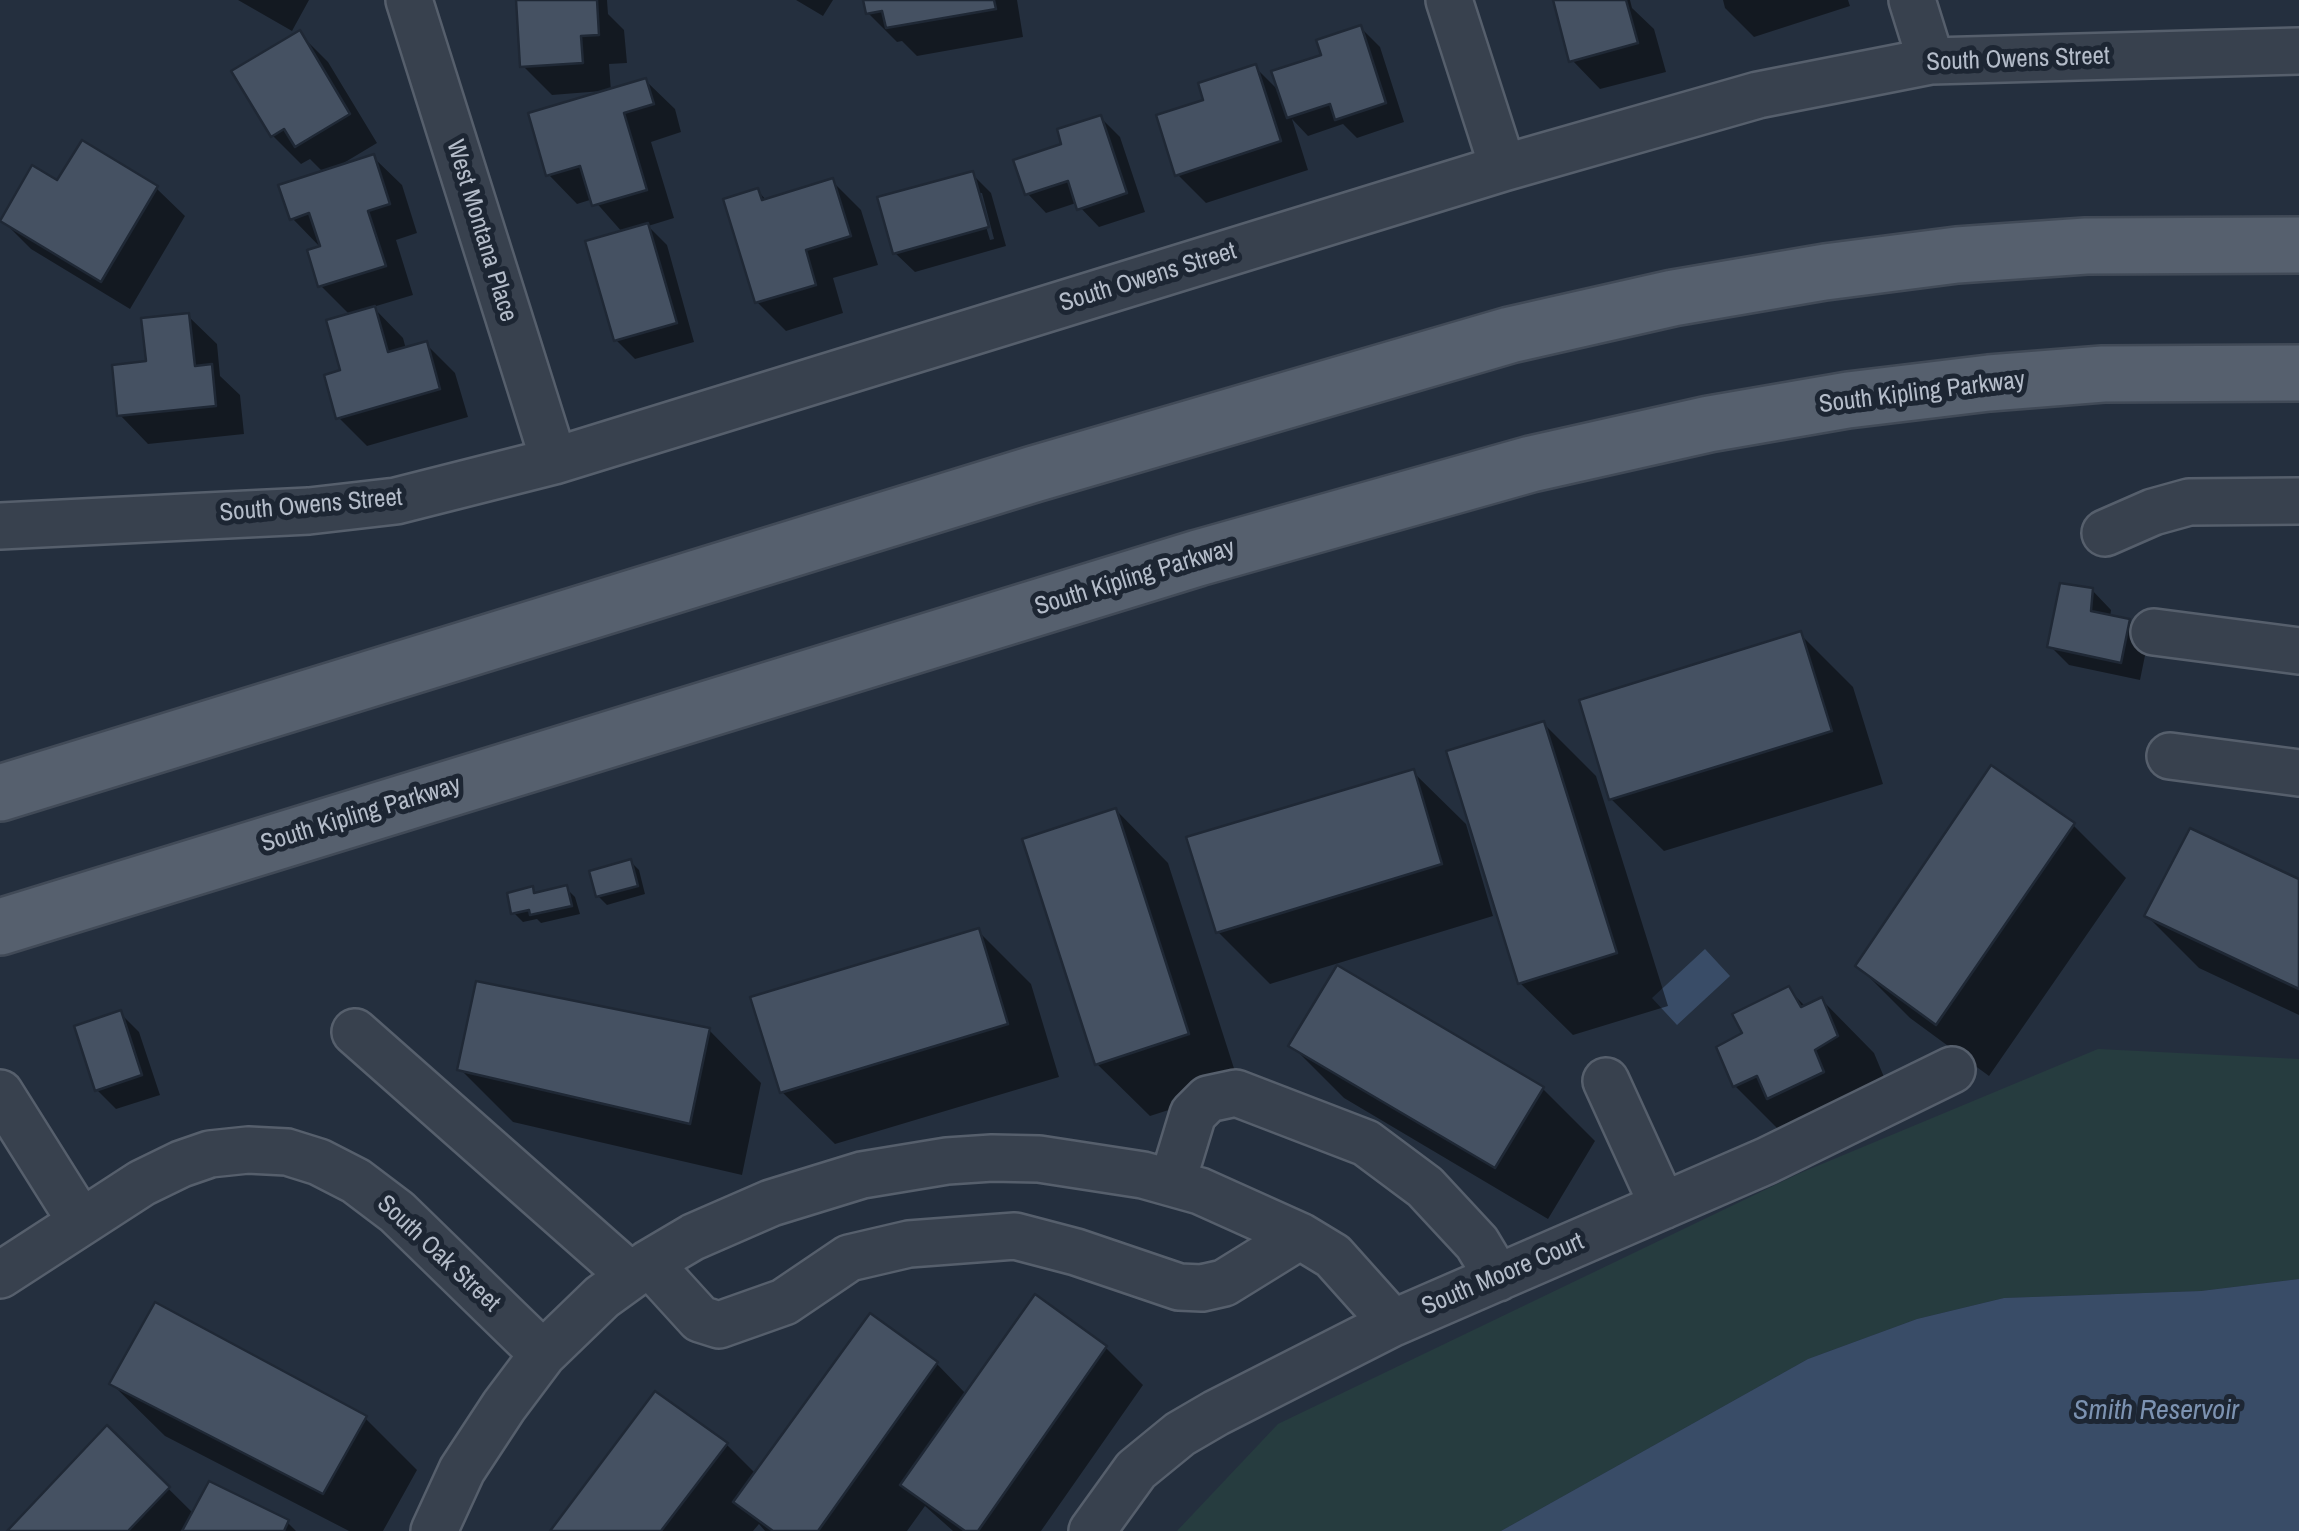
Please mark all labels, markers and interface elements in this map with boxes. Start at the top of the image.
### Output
street label: South Owens Street [1926,42,2110,78]
street label: West Montana Place [439,136,523,326]
street label: South Owens Street [1056,237,1240,319]
street label: South Kipling Parkway [1817,365,2027,421]
street label: South Owens Street [218,483,404,529]
street label: South Kipling Parkway [1031,533,1239,623]
street label: South Kipling Parkway [257,770,465,860]
street label: South Oak Street [370,1189,506,1319]
street label: South Moore Court [1417,1227,1589,1323]
water label: Smith Reservoir [2073,1394,2239,1428]

